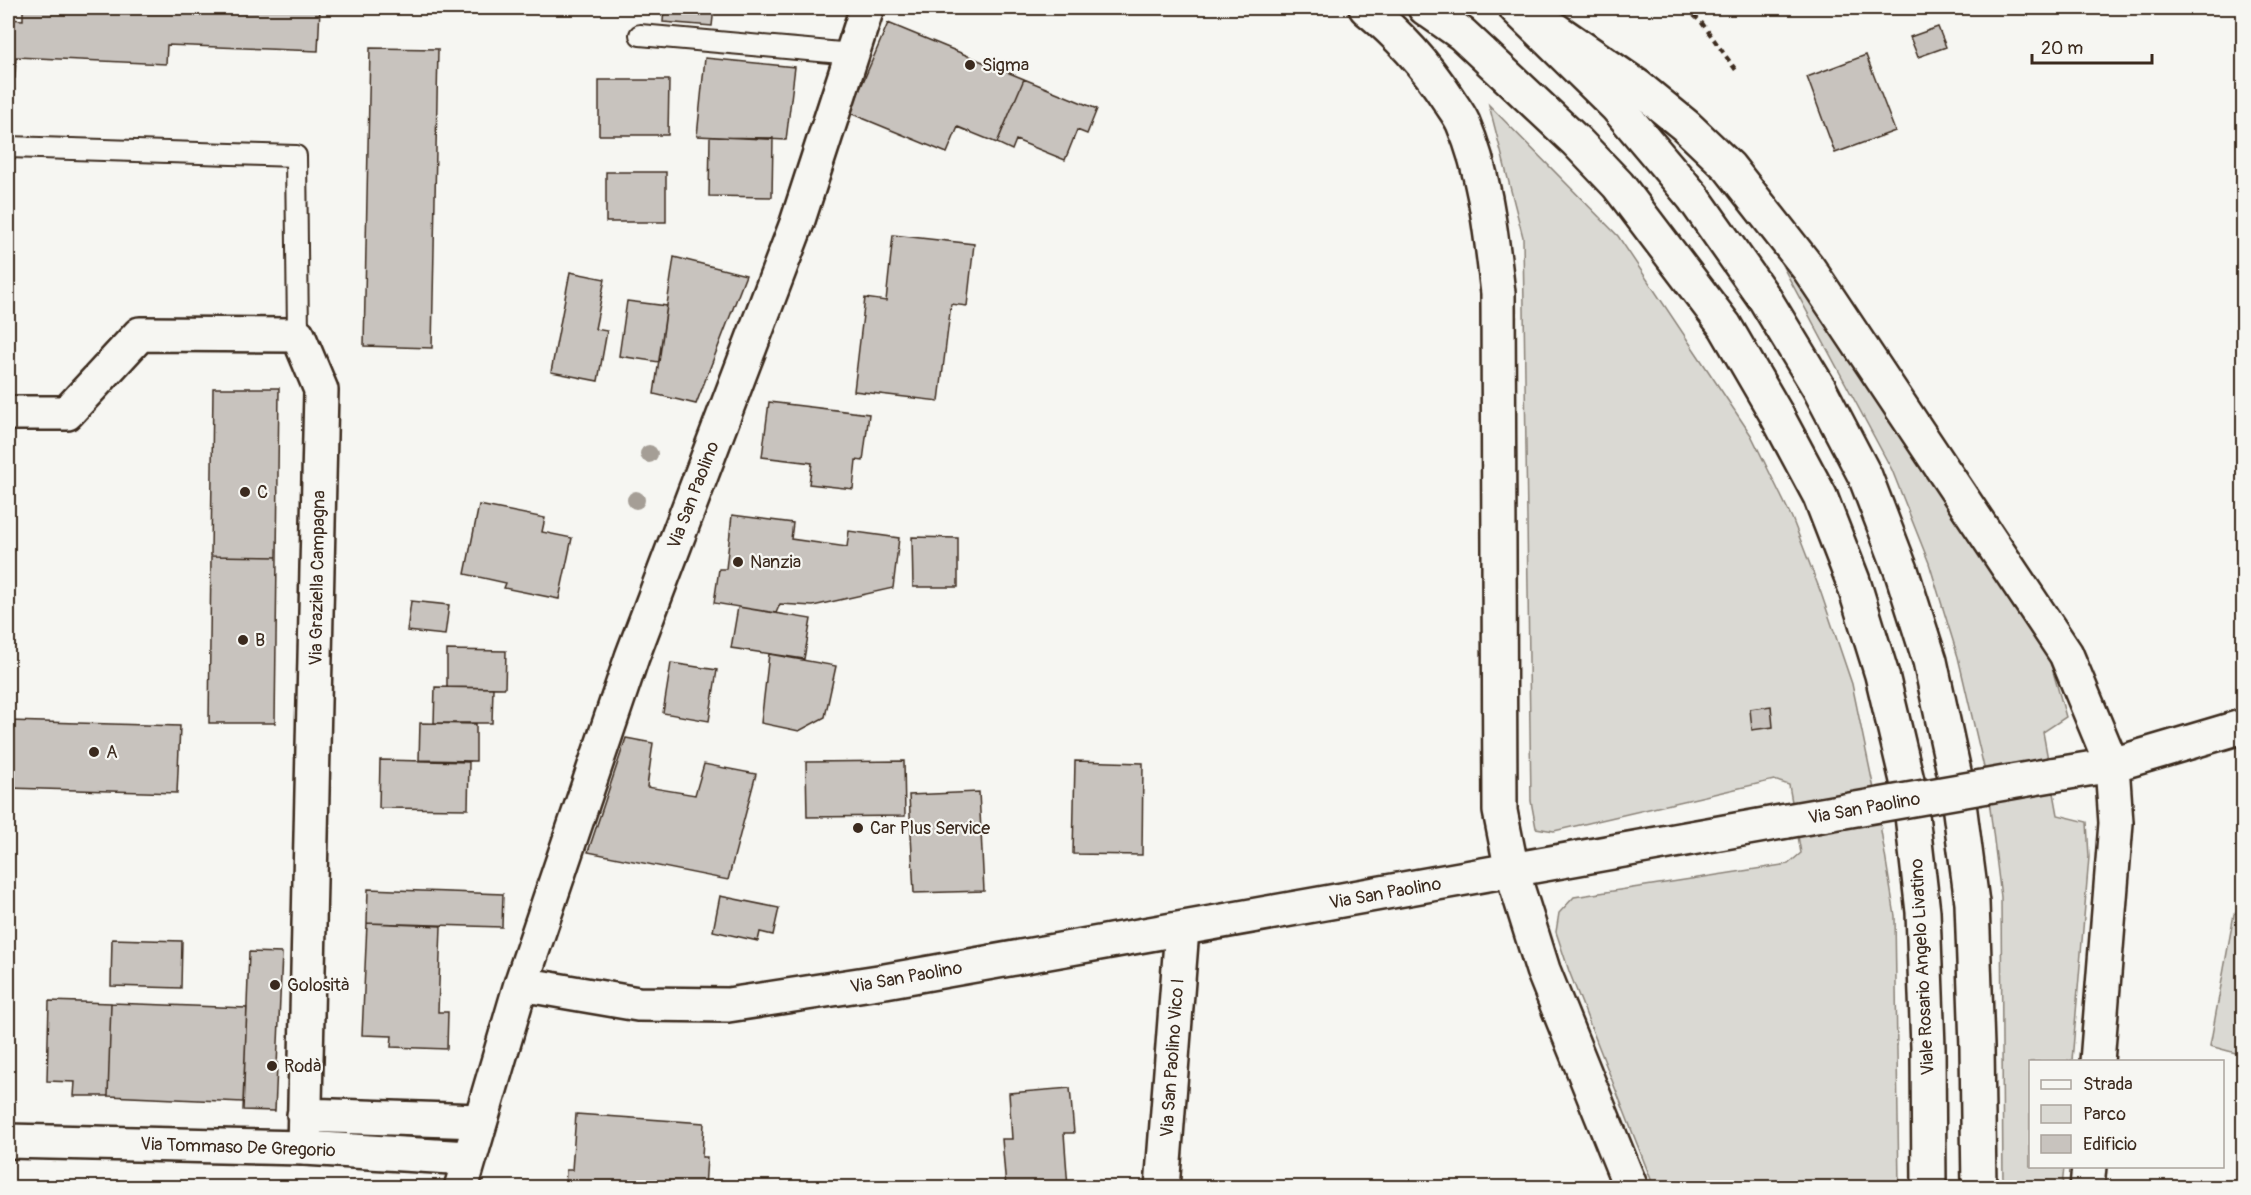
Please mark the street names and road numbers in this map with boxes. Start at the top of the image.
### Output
street label: Via San Paolino [662,438,725,552]
street label: Via Graziella Campagna [304,490,331,666]
street label: Via San Paolino [1806,787,1922,830]
street label: Viale Rosario Angelo Livatino [1905,858,1940,1076]
street label: Via San Paolino [1327,872,1443,915]
street label: Via San Paolino [848,956,964,999]
street label: Via San Paolino Vico I [1155,978,1190,1138]
street label: Via Tommaso De Gregorio [140,1133,336,1162]

